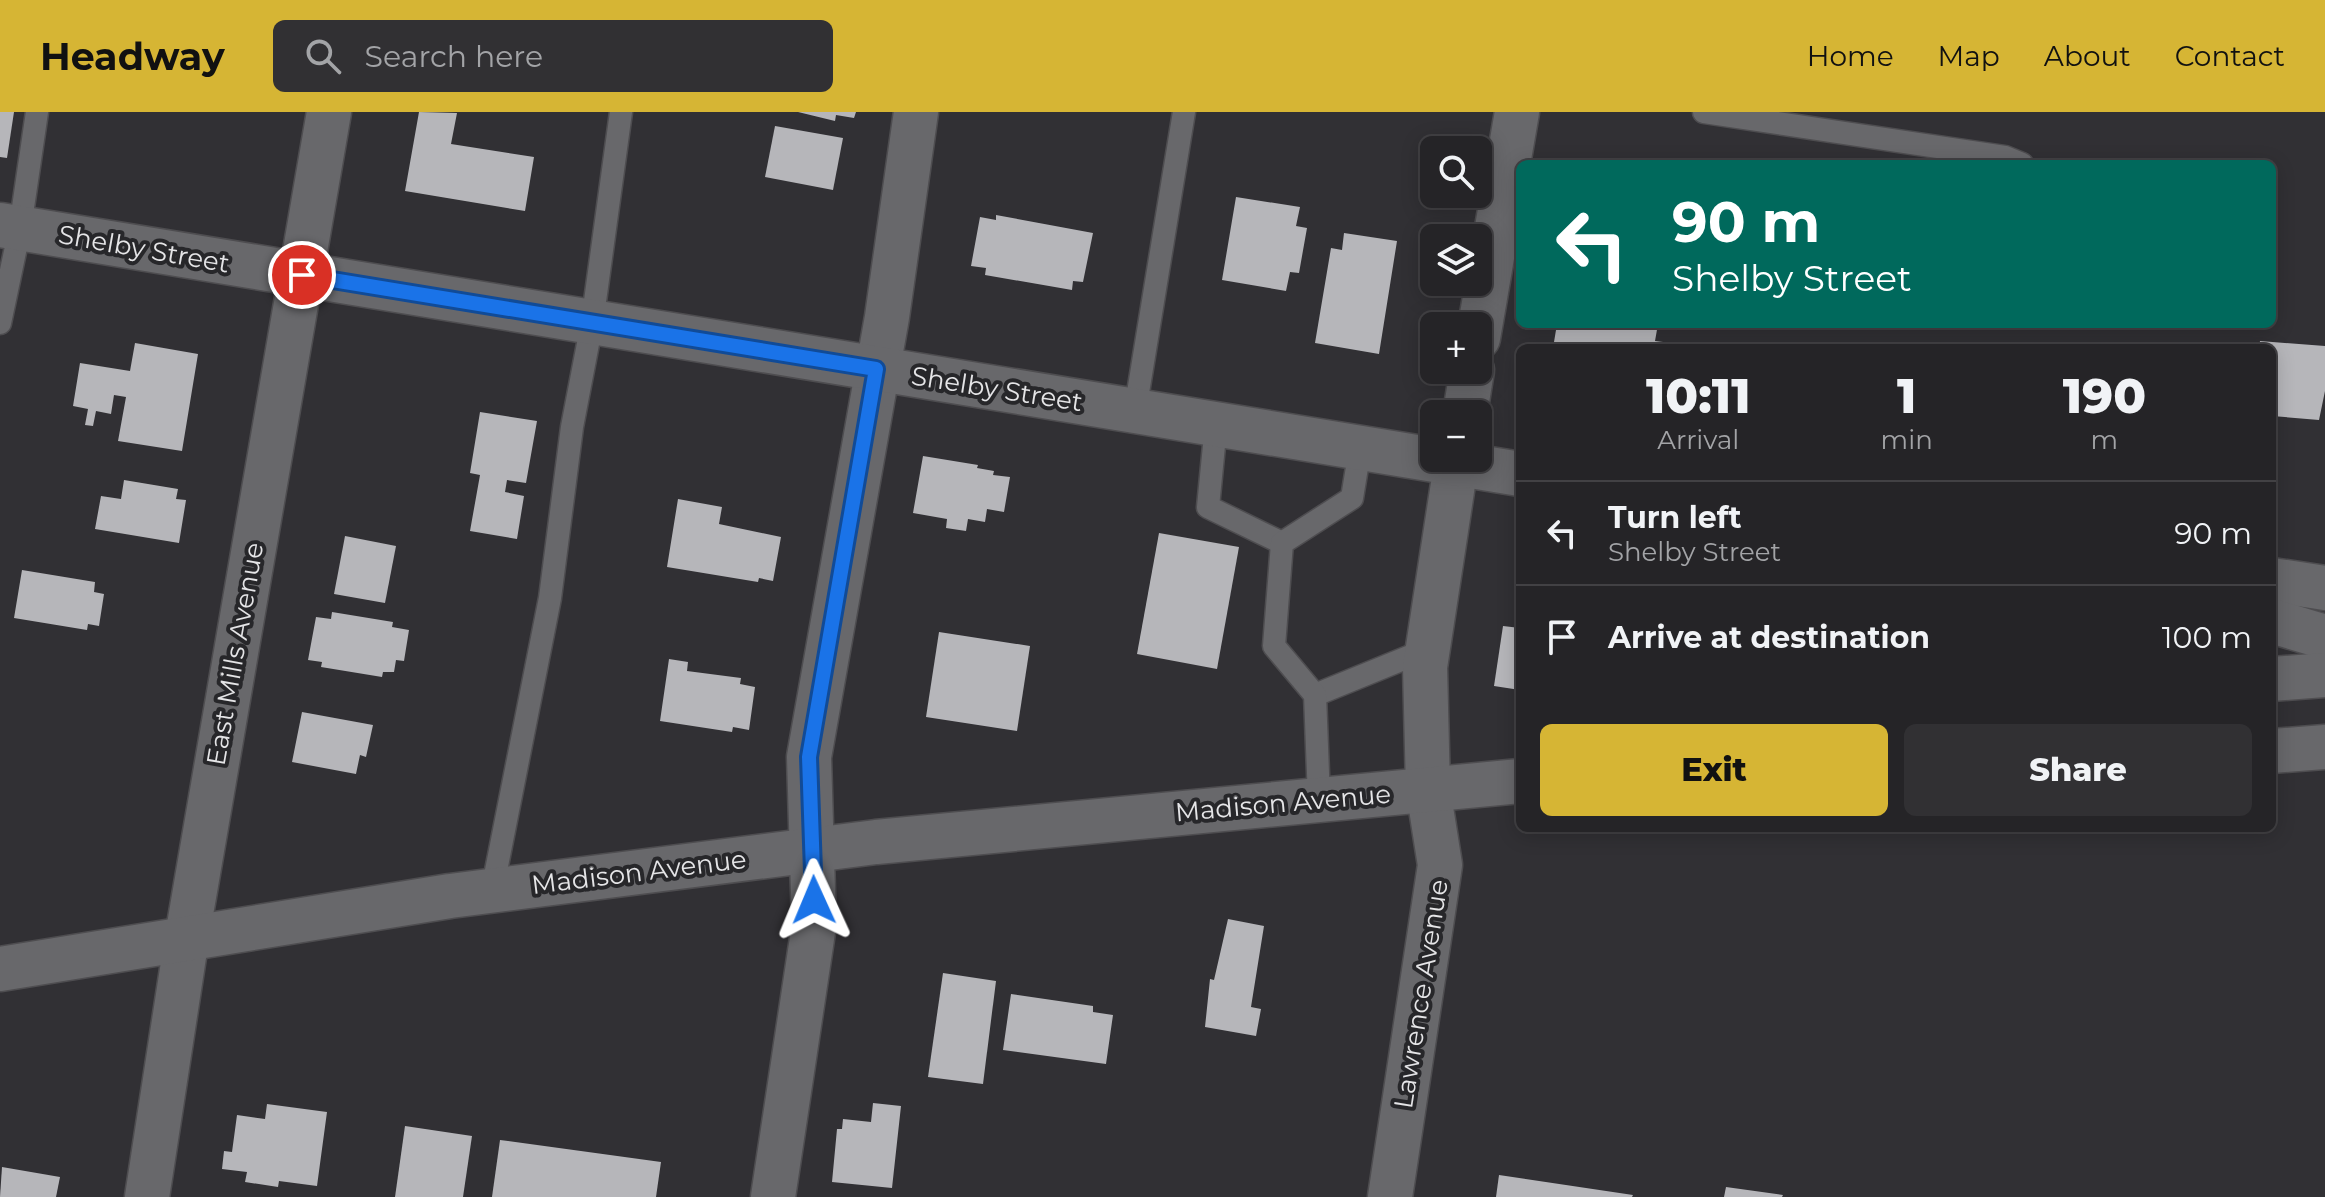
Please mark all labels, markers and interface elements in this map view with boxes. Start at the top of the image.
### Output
search box [273,20,833,92]
text: Headway [40,33,225,80]
icon: search [301,34,345,78]
text: Search here [365,38,543,75]
text: Home [1807,39,1894,73]
text: Map [1938,39,2000,73]
text: About [2044,39,2131,73]
text: Contact [2175,39,2285,73]
map controls [1420,136,1492,472]
button: search [1420,136,1492,208]
text: 90 m [1672,188,1820,256]
icon: left [1540,192,1644,296]
street label: Shelby Street [56,218,232,280]
button: layers [1420,224,1492,296]
pin [268,241,336,309]
icon: arrive [280,253,324,297]
text: Shelby Street [1672,256,1912,300]
button: + [1420,312,1492,384]
street label: Shelby Street [909,360,1085,418]
text: 10:11 [1646,367,1751,425]
text: 1 [1897,367,1916,425]
text: 190 [2063,367,2146,425]
button: − [1420,400,1492,472]
text: Arrival [1657,424,1739,456]
text: min [1881,424,1933,456]
text: m [2091,424,2118,456]
text: Turn left [1608,499,1741,536]
icon: left [1540,511,1584,555]
text: 90 m [2174,515,2252,552]
text: Shelby Street [1608,536,1781,568]
street label: East Mills Avenue [200,540,270,768]
icon: arrive [1540,615,1584,659]
text: Arrive at destination [1608,619,1930,656]
text: 100 m [2162,619,2252,656]
button: Exit [1540,724,1888,816]
button: Share [1904,724,2252,816]
street label: Madison Avenue [1174,778,1392,828]
street label: Madison Avenue [530,843,748,901]
position arrow [772,858,856,942]
street label: Lawrence Avenue [1387,877,1455,1111]

